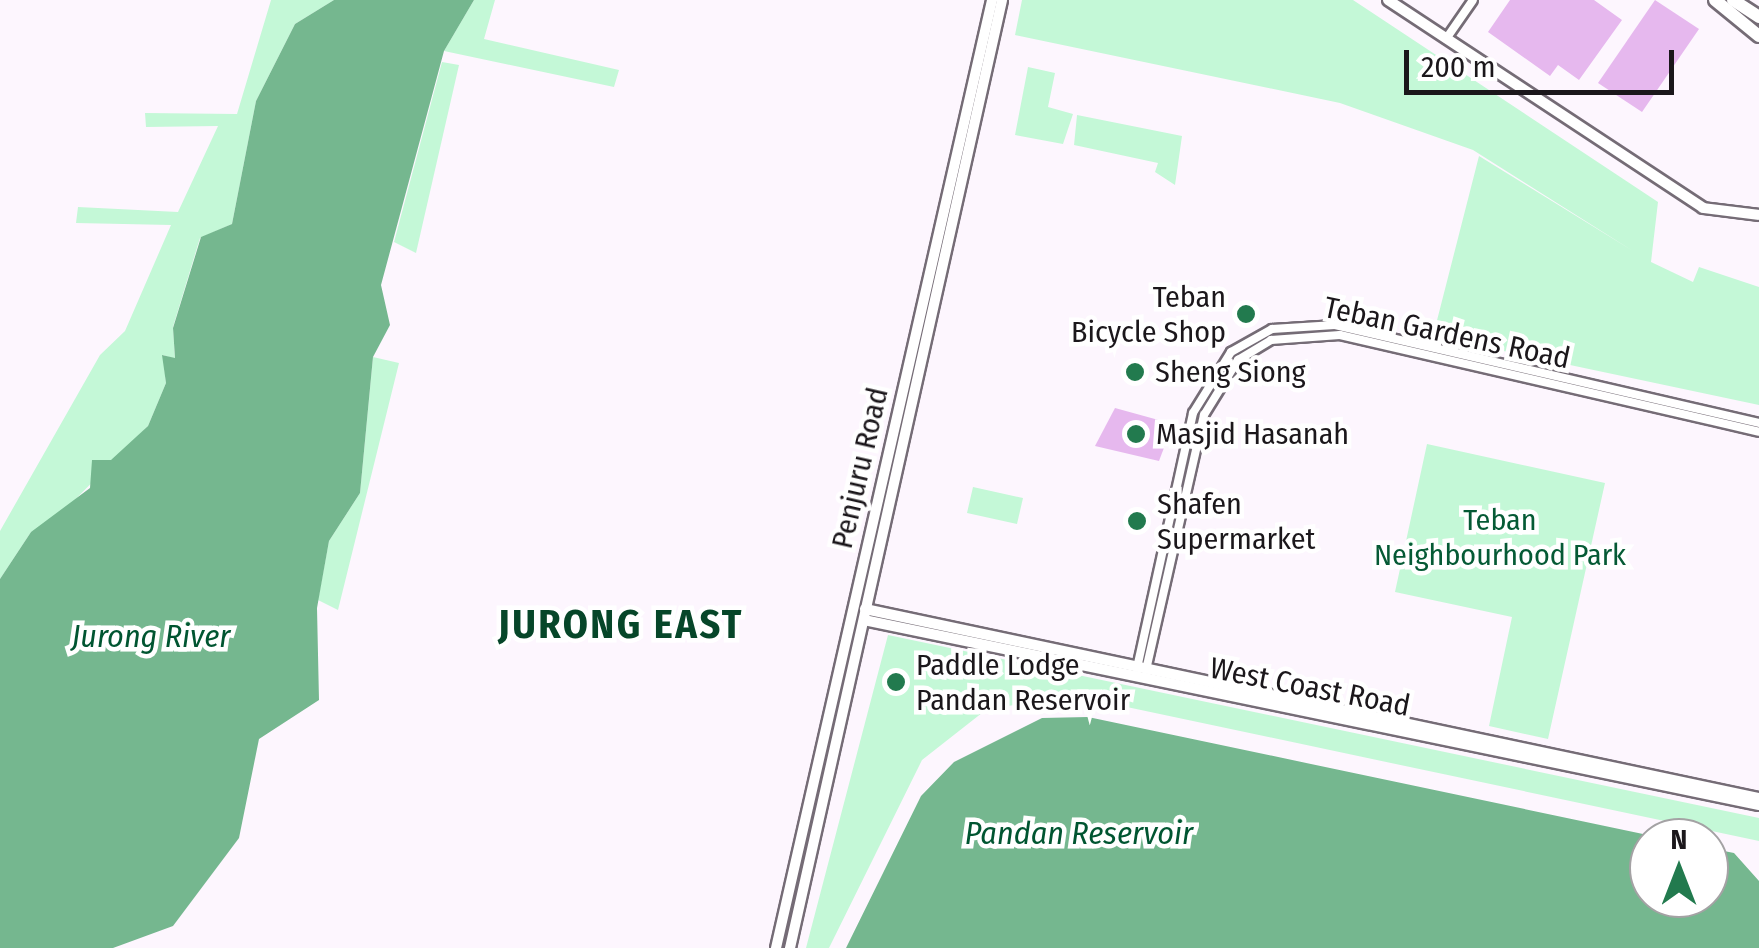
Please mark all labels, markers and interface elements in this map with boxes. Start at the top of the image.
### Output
scale bar [1409,30,1679,92]
text: 200 m [1421,49,1496,85]
place label: Teban Bicycle Shop [1071,279,1226,350]
street label: Teban Gardens Road [1321,289,1573,377]
marker: Teban Bicycle Shop [1235,303,1257,325]
place label: Sheng Siong [1155,354,1306,390]
marker: Sheng Siong [1124,361,1146,383]
street label: Penjuru Road [824,384,896,552]
place label: Masjid Hasanah [1156,416,1349,452]
marker: Masjid Hasanah [1125,423,1147,445]
place label: Shafen Supermarket [1157,486,1315,556]
park label: Teban Neighbourhood Park [1374,502,1626,572]
marker: Shafen Supermarket [1126,510,1148,532]
district label: JURONG EAST [498,601,744,649]
water label: Jurong River [72,617,230,655]
place label: Paddle Lodge Pandan Reservoir [916,647,1130,718]
street label: West Coast Road [1207,650,1413,724]
marker: Paddle Lodge Pandan Reservoir [885,671,907,693]
water label: Pandan Reservoir [965,814,1193,852]
north arrow [1629,818,1729,918]
text: N [1671,823,1687,856]

